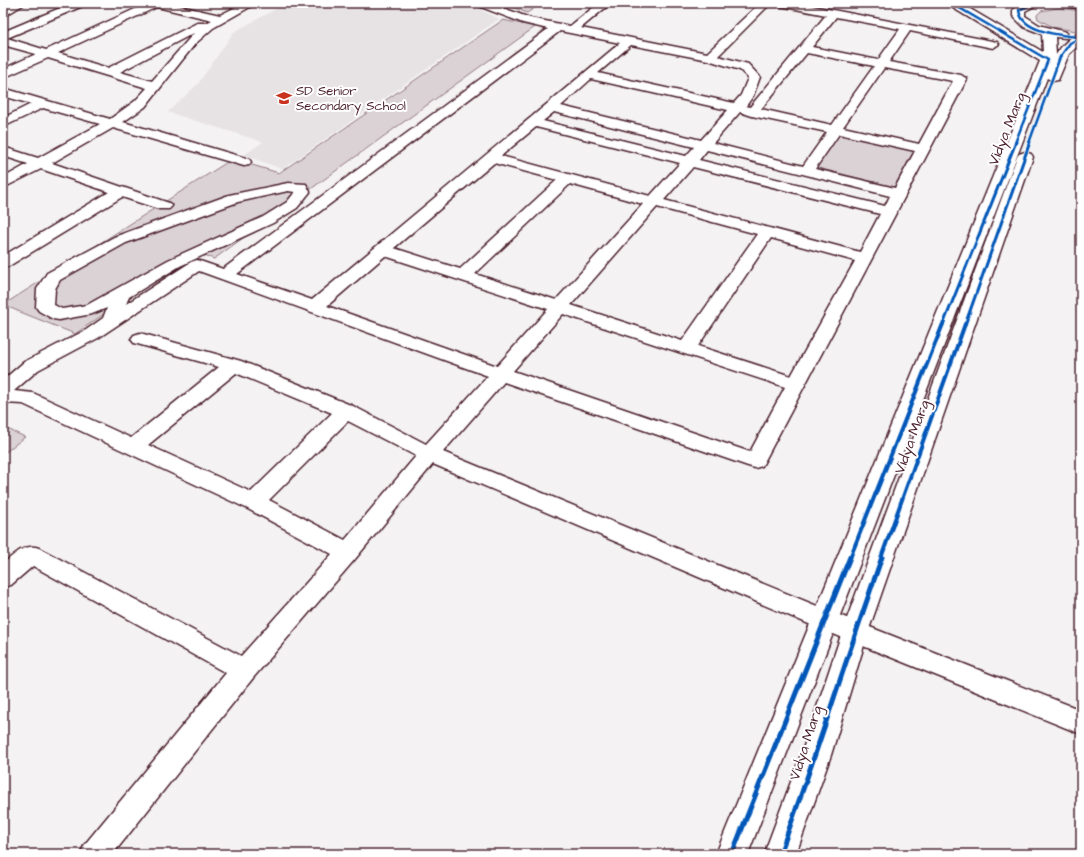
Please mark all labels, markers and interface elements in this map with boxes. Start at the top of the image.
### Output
place label: SD Senior Secondary School [296,82,406,116]
school or university icon: SD Senior Secondary School [275,89,293,107]
street label: Vidya Marg [983,89,1032,169]
street label: Vidya Marg [889,397,936,477]
street label: Vidya Marg [784,703,829,783]

